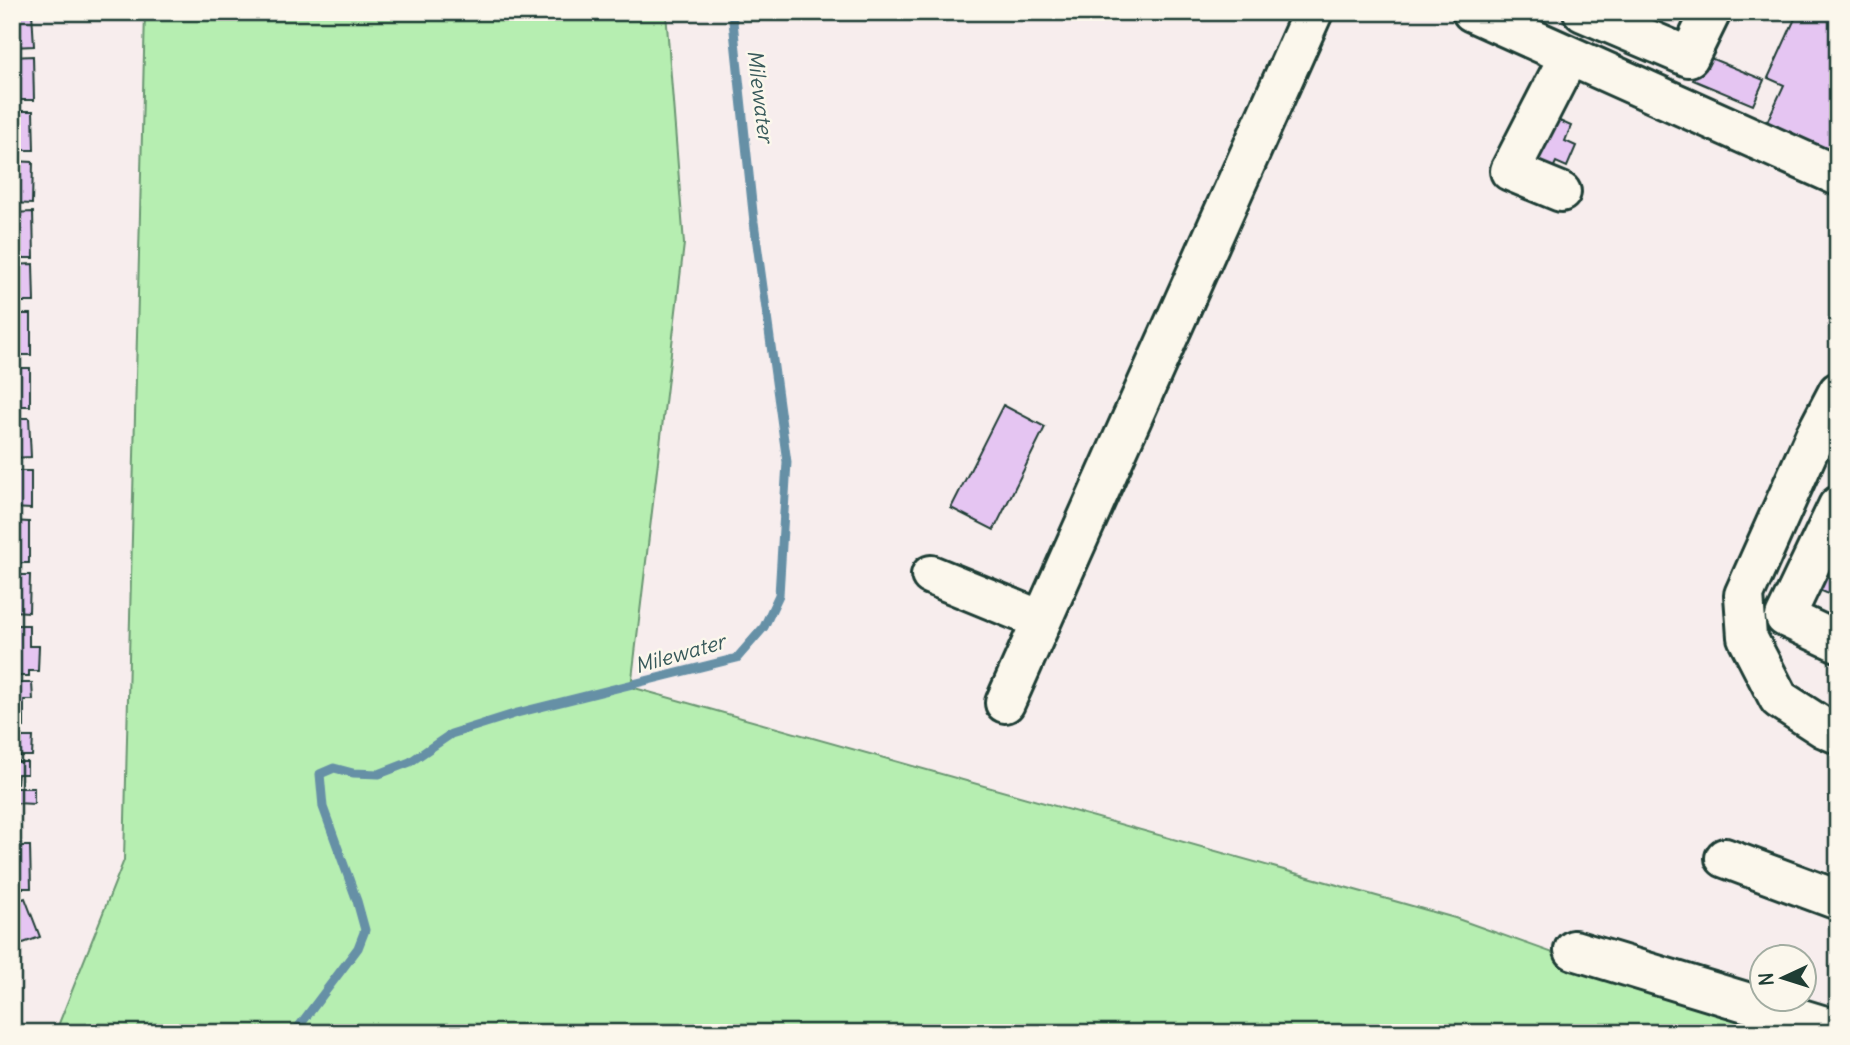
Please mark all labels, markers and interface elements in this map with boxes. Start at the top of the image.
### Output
water label: Milewater [741,48,780,146]
water label: Milewater [631,627,731,679]
north arrow [1748,944,1818,1014]
text: N [1754,972,1778,987]

